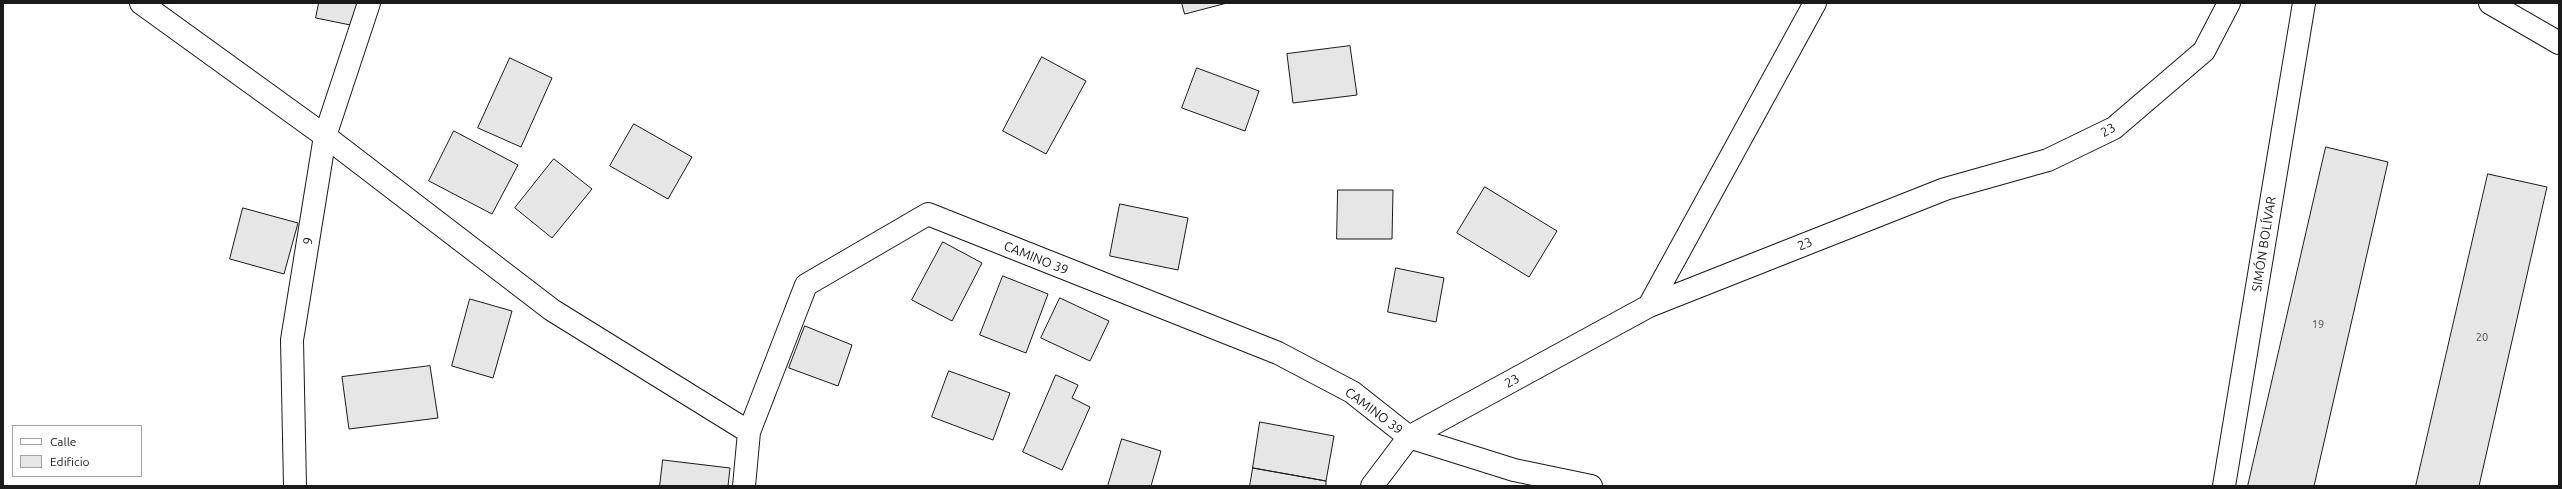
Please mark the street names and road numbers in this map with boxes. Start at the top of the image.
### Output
street label: 23 [2098,120,2118,140]
street label: SIMÓN BOLÍVAR [2249,195,2279,293]
street label: 23 [1795,234,1815,254]
street label: 9 [300,236,316,246]
street label: CAMINO 39 [1001,238,1071,278]
street label: 23 [1502,371,1522,391]
street label: CAMINO 39 [1342,384,1406,438]

